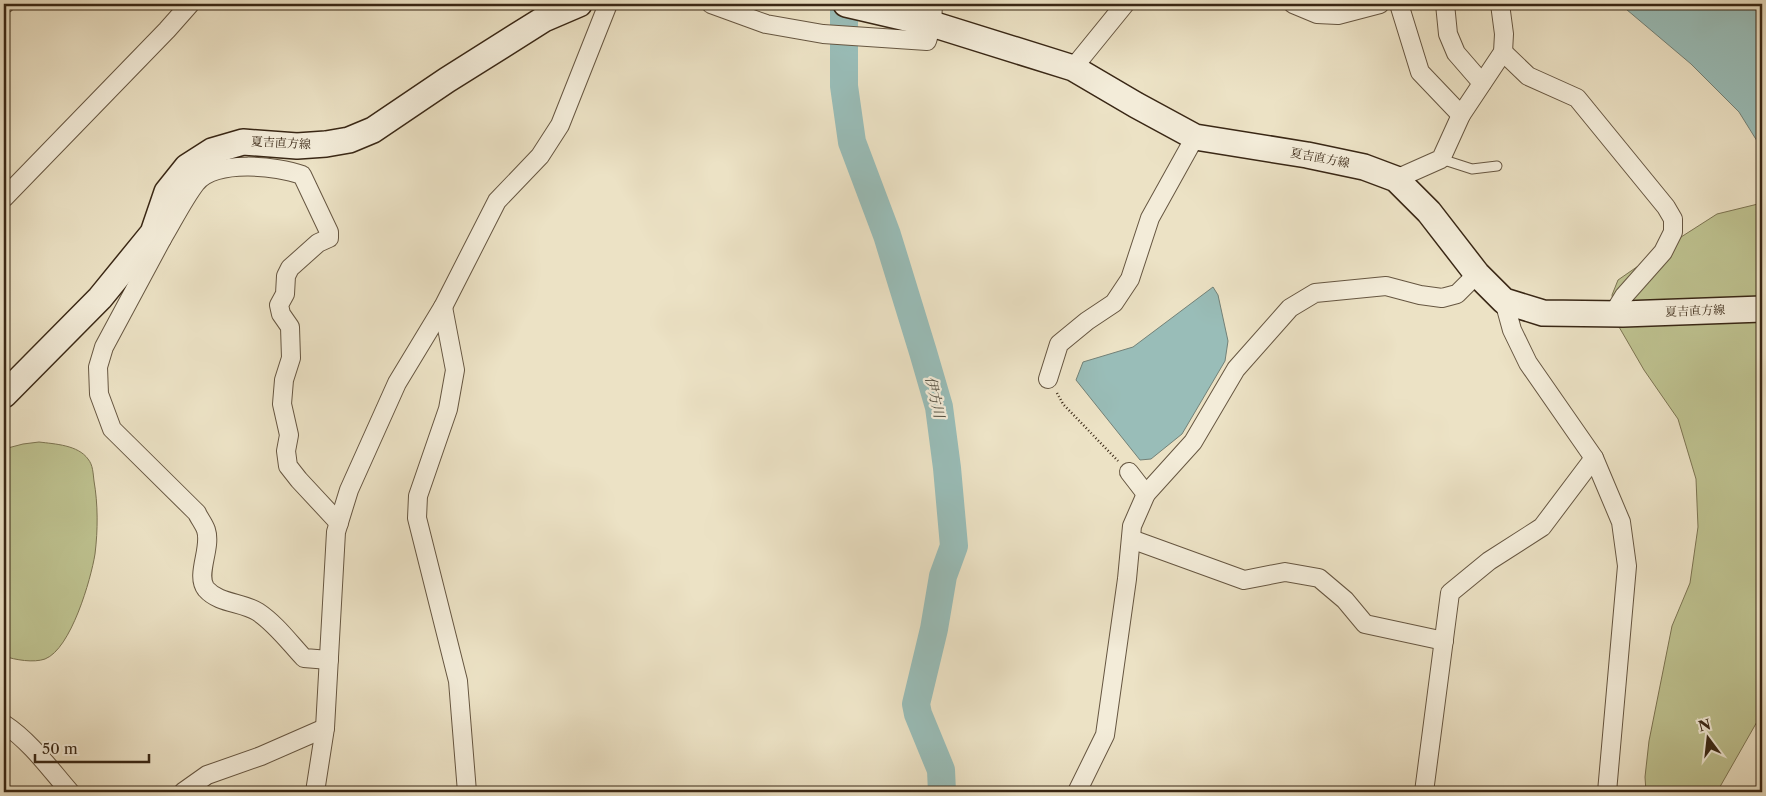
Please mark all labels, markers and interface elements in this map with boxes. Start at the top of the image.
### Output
street label: 夏吉直方線 [251,133,311,152]
street label: 夏吉直方線 [1289,144,1351,171]
street label: 夏吉直方線 [1665,302,1725,319]
water label: 伊方川 [922,375,949,421]
north arrow [1684,714,1734,764]
text: N [1696,715,1713,736]
scale bar [35,731,149,763]
text: 50 m [42,739,78,758]

